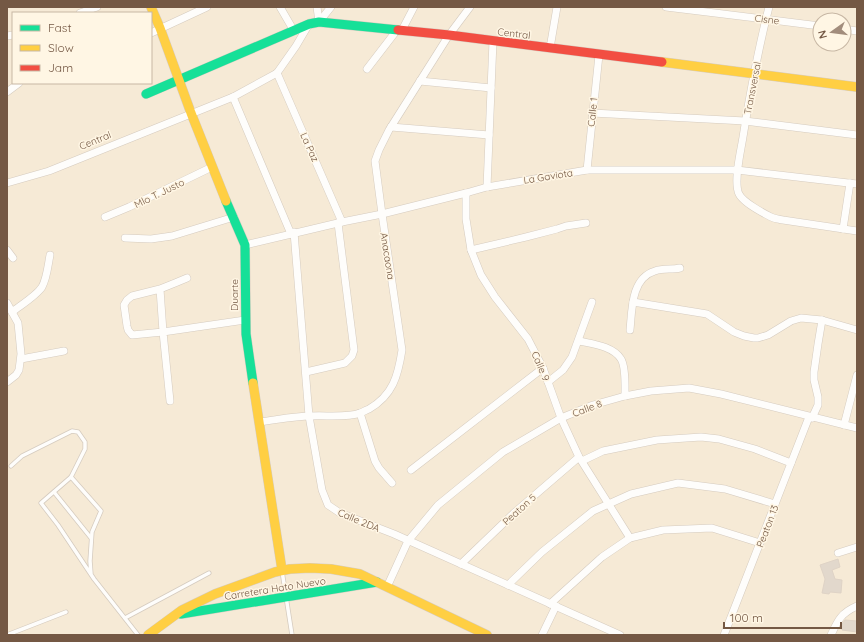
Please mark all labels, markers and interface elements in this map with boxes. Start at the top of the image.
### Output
legend [12,12,152,84]
street label: Cisne [754,12,780,28]
north arrow [812,12,852,52]
text: Fast [48,20,72,35]
street label: Central [497,25,531,42]
text: N [815,29,830,40]
text: Slow [48,40,74,55]
text: Jam [48,60,73,75]
street label: Transversal [741,61,764,116]
street label: Calle 1 [585,97,600,127]
street label: Central [77,128,113,153]
street label: La Paz [297,130,322,164]
street label: La Gaviota [522,166,574,187]
street label: Mlo T. Justo [132,176,186,211]
street label: Anacaona [377,232,398,281]
street label: Duarte [228,279,241,311]
street label: Calle 9 [528,349,553,383]
street label: Calle 8 [570,397,604,420]
street label: Peaton 5 [500,491,539,528]
street label: Peaton 13 [753,503,782,549]
street label: Calle 2DA [336,506,382,535]
street label: Carretera Hato Nuevo [223,574,327,603]
scale bar [724,604,841,630]
text: 100 m [730,610,763,625]

